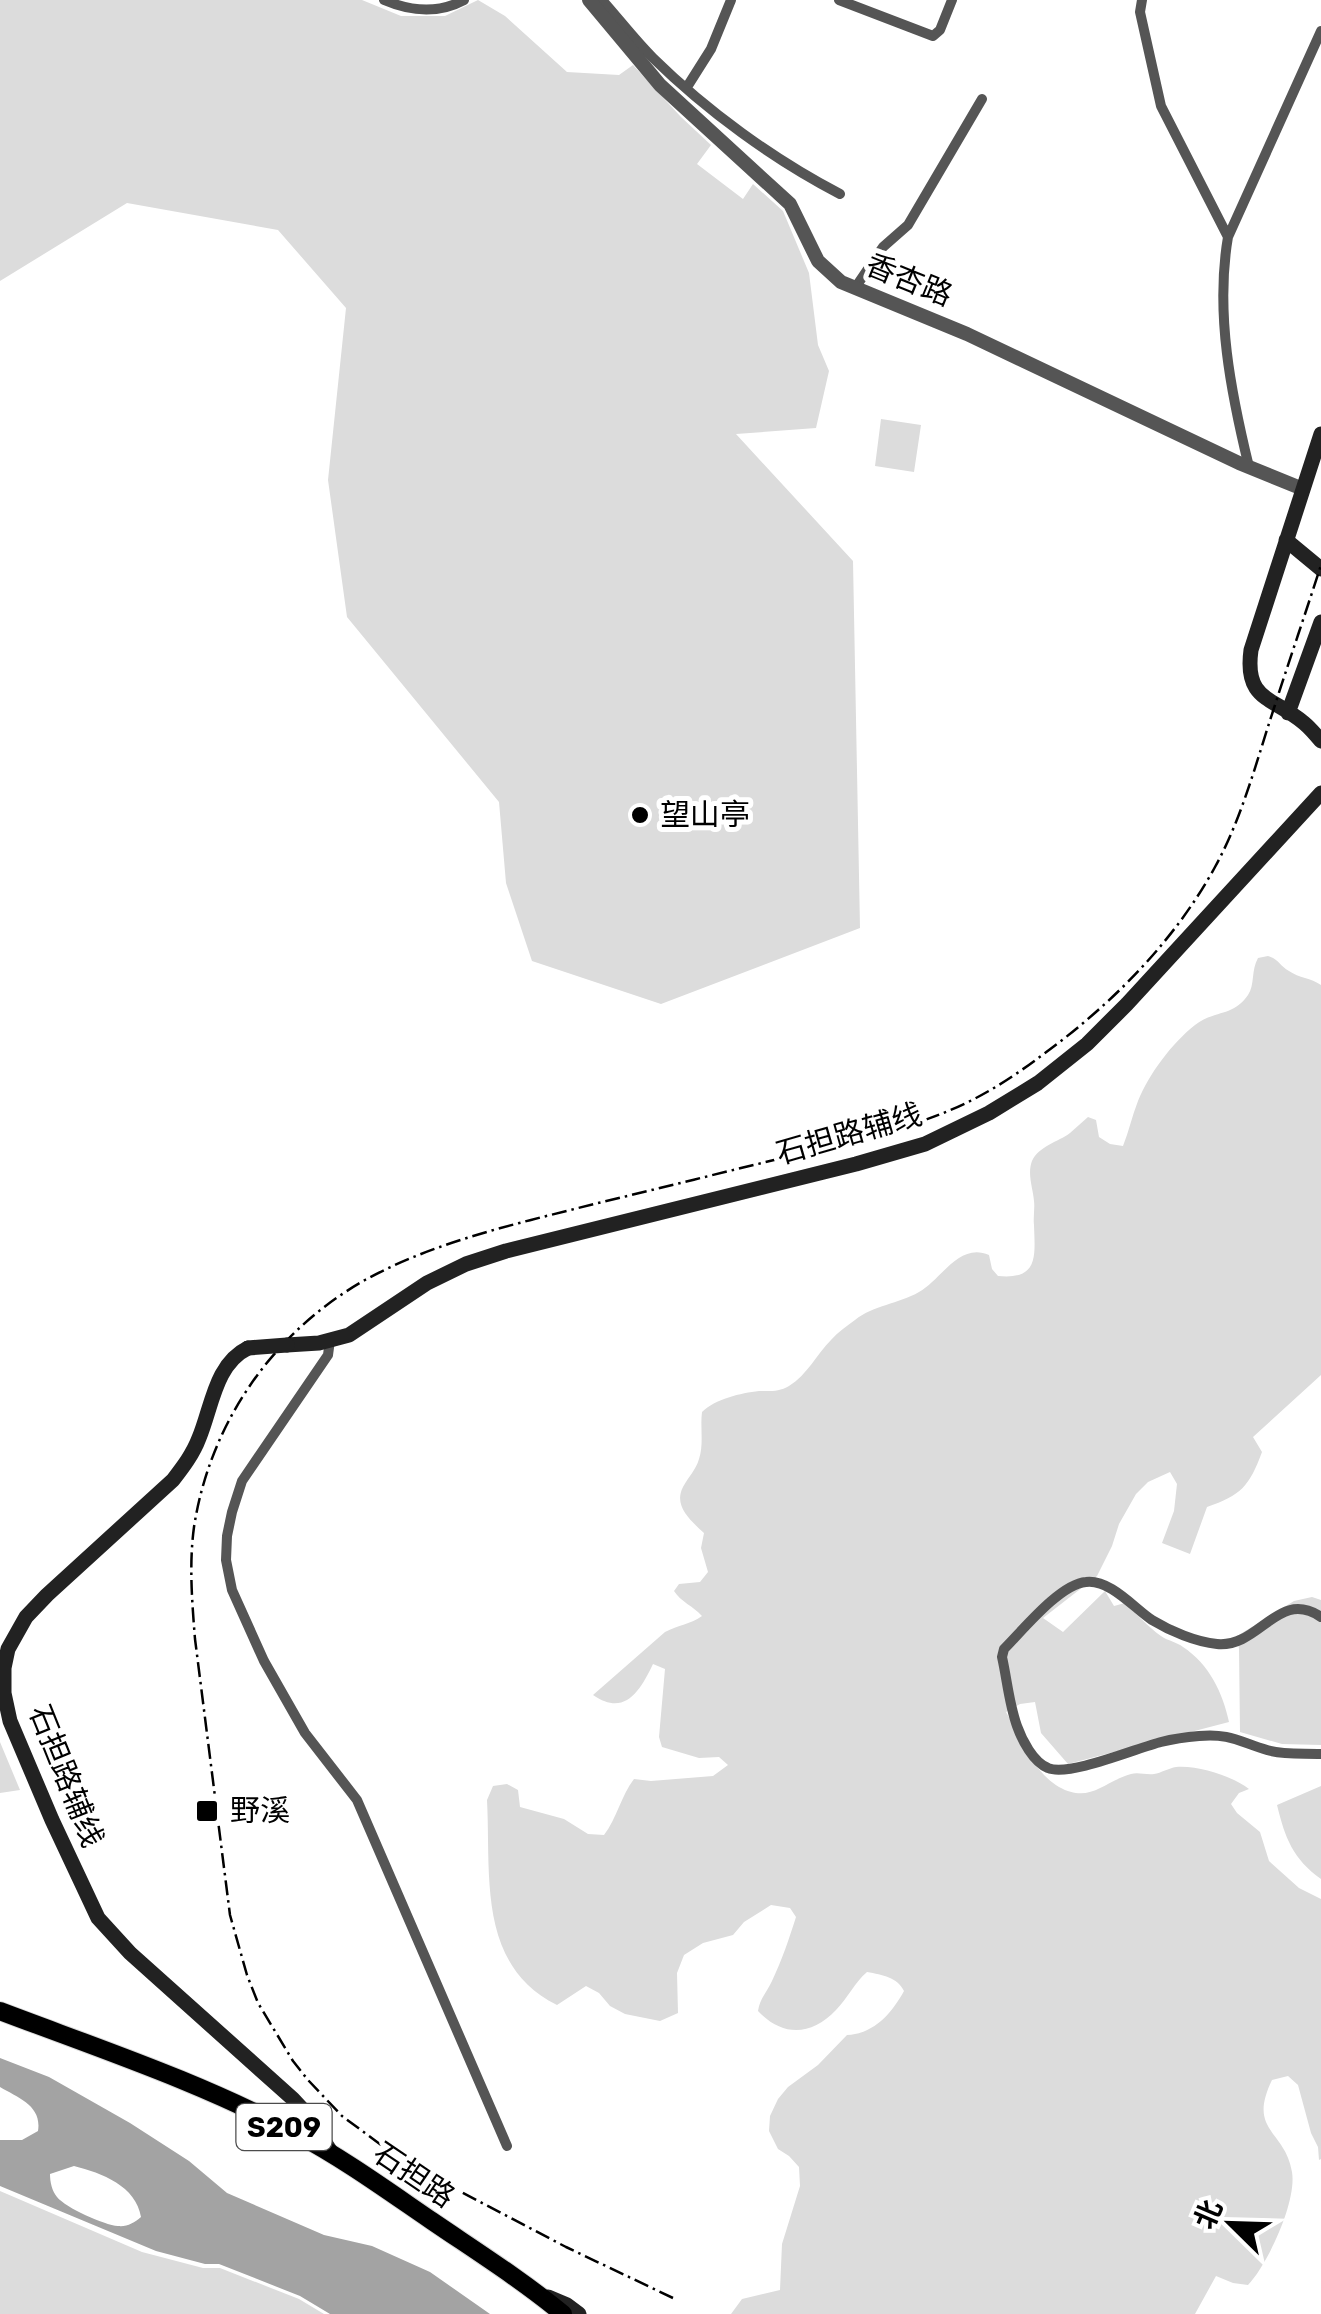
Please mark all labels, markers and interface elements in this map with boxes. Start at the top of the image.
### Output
street label: 香杏路 [861,246,957,314]
place label: 望山亭 [660,797,750,833]
marker: 望山亭 [629,804,651,826]
street label: 石担路辅线 [772,1096,926,1172]
street label: 石担路辅线 [21,1700,111,1852]
place label: 野溪 [230,1793,290,1829]
marker: 野溪 [194,1798,220,1824]
road number: S209 [236,2104,332,2150]
street label: 石担路 [367,2135,461,2215]
north arrow [1181,2174,1281,2274]
text: 北 [1188,2195,1229,2234]

